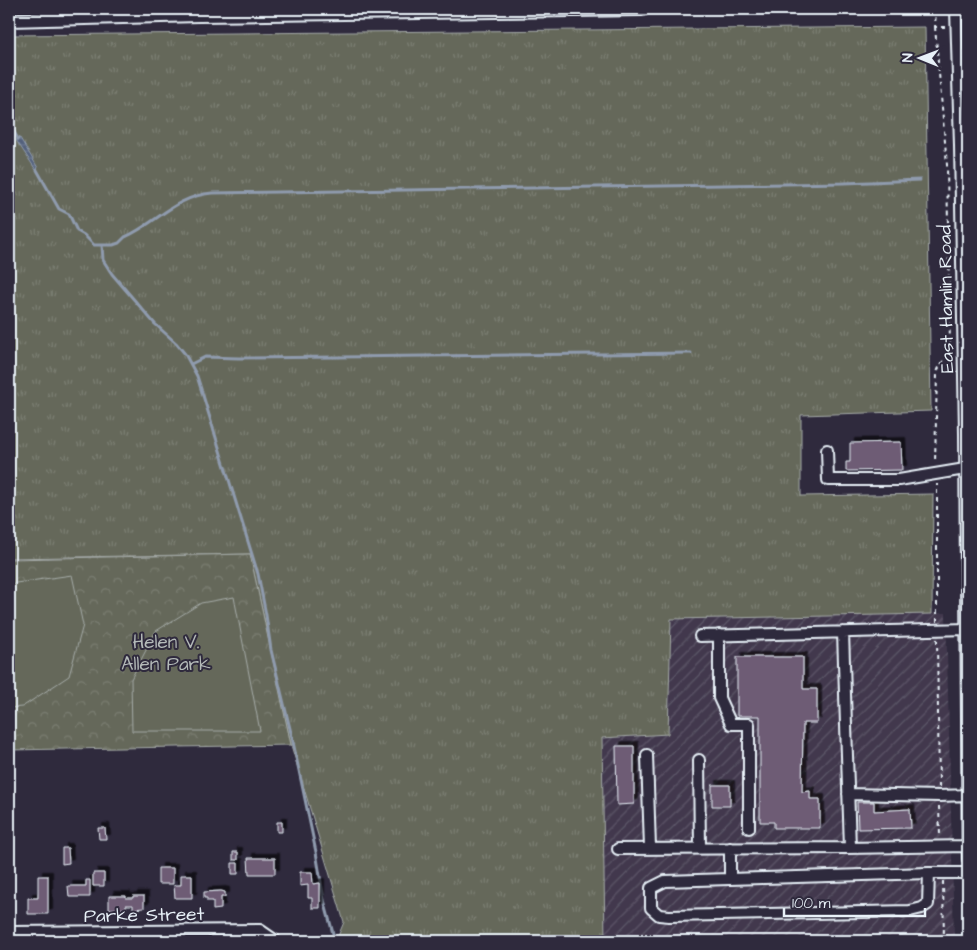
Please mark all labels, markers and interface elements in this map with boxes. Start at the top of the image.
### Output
north arrow [894,32,944,82]
text: N [898,53,918,62]
street label: East Hamlin Road [932,224,961,373]
park label: Helen V. Allen Park [121,629,211,678]
scale bar [784,885,926,917]
text: 100 m [792,893,831,914]
street label: Parke Street [84,901,205,930]

